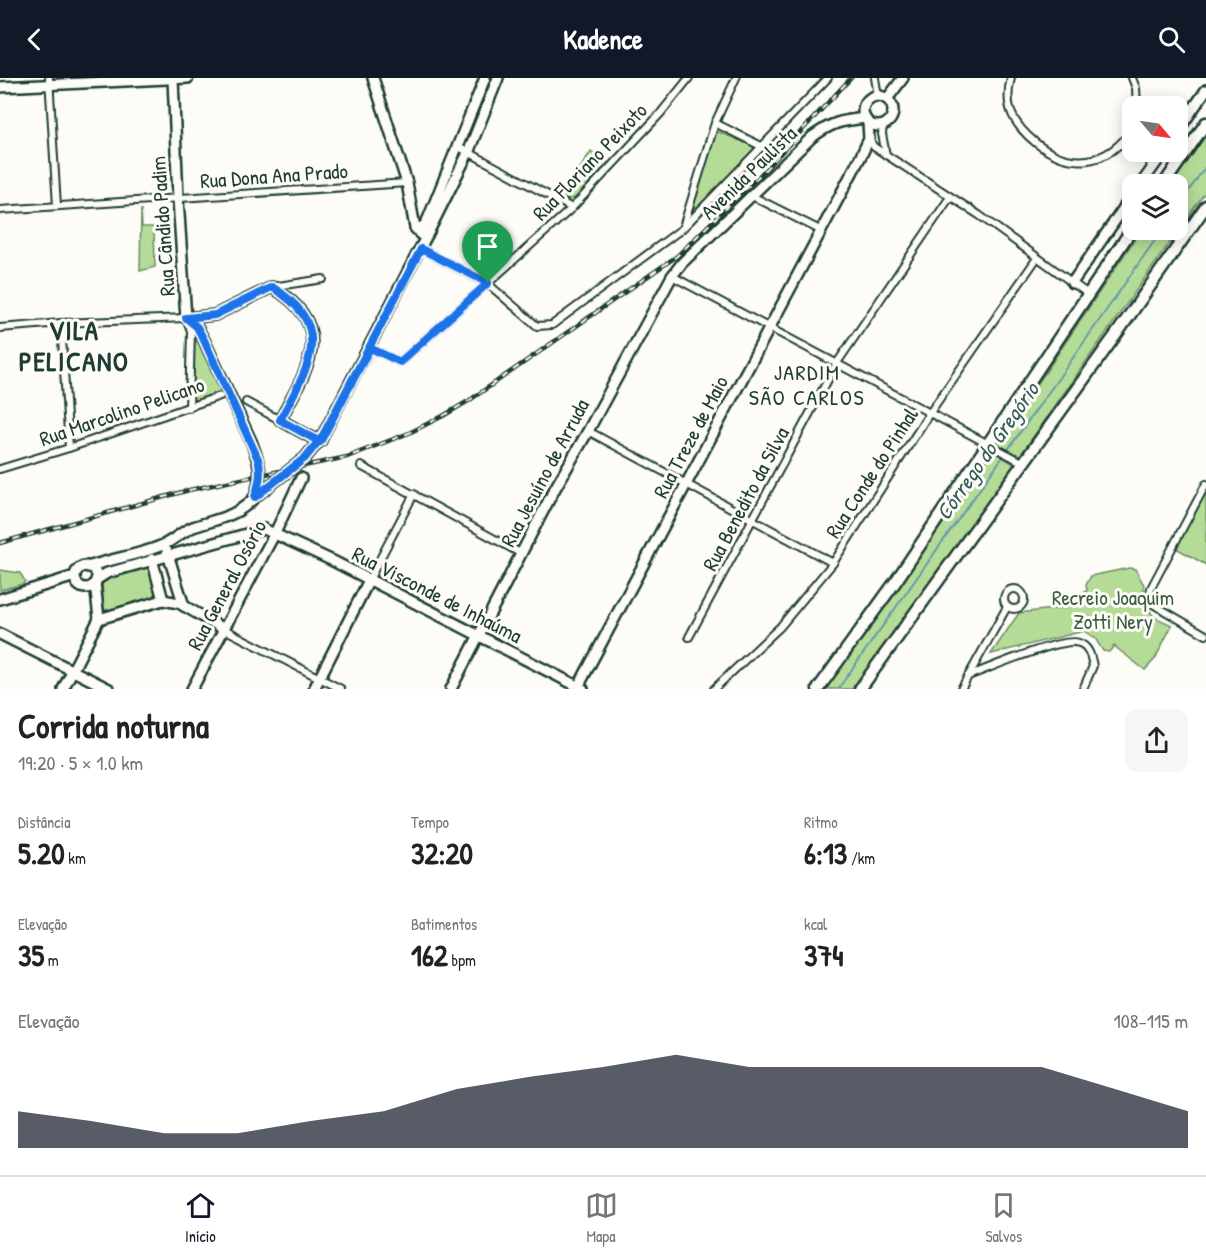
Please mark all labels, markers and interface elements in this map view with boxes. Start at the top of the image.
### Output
text: Kadence [563,21,643,57]
icon: back [18,23,51,56]
icon: search [1155,23,1188,56]
street label: Rua Floriano Peixoto [526,96,653,227]
north arrow [1122,96,1188,162]
map controls [1122,96,1188,240]
street label: Avenida Paulista [694,119,803,226]
street label: Rua Cândido Padim [143,155,182,297]
street label: Rua Dona Ana Prado [199,156,349,195]
button: layers [1122,174,1188,240]
pin [462,221,513,283]
icon: arrive [471,230,504,263]
district label: VILA PELICANO [19,312,129,379]
district label: JARDIM SÃO CARLOS [749,357,865,412]
street label: Rua Marcolino Pelicano [36,370,208,453]
street label: Rua Treze de Maio [646,370,735,503]
water label: Córrego do Gregório [928,374,1047,526]
street label: Rua Jesuíno de Arruda [493,394,596,552]
street label: Rua Conde do Pinhal [818,401,925,544]
street label: Rua Benedito da Silva [695,422,796,576]
street label: Rua General Osório [180,515,273,655]
street label: Rua Visconde de Inhaúma [347,539,527,650]
park label: Recreio Joaquim Zotti Nery [1052,583,1174,636]
text: Corrida noturna [18,704,209,748]
button: share [1125,709,1188,772]
text: 19:20 · 5 × 1.0 km [18,749,143,776]
text: Distância [18,811,70,833]
text: Tempo [411,811,449,833]
text: Ritmo [804,811,838,833]
text: 5.20 [18,833,65,873]
text: 32:20 [411,833,473,873]
text: 6:13 [804,833,847,873]
text: km [65,847,86,869]
text: /km [847,847,875,869]
text: Elevação [18,913,67,935]
text: Batimentos [411,913,477,935]
text: kcal [804,913,827,935]
text: 35 [18,935,44,975]
text: 162 [411,935,448,975]
text: 374 [804,935,844,975]
text: m [44,949,59,971]
text: bpm [448,949,476,971]
text: Elevação [18,1007,80,1034]
text: 108–115 m [1114,1007,1188,1034]
tab: Início [184,1189,217,1247]
tab: Mapa [585,1189,618,1247]
tab: Salvos [985,1189,1022,1247]

